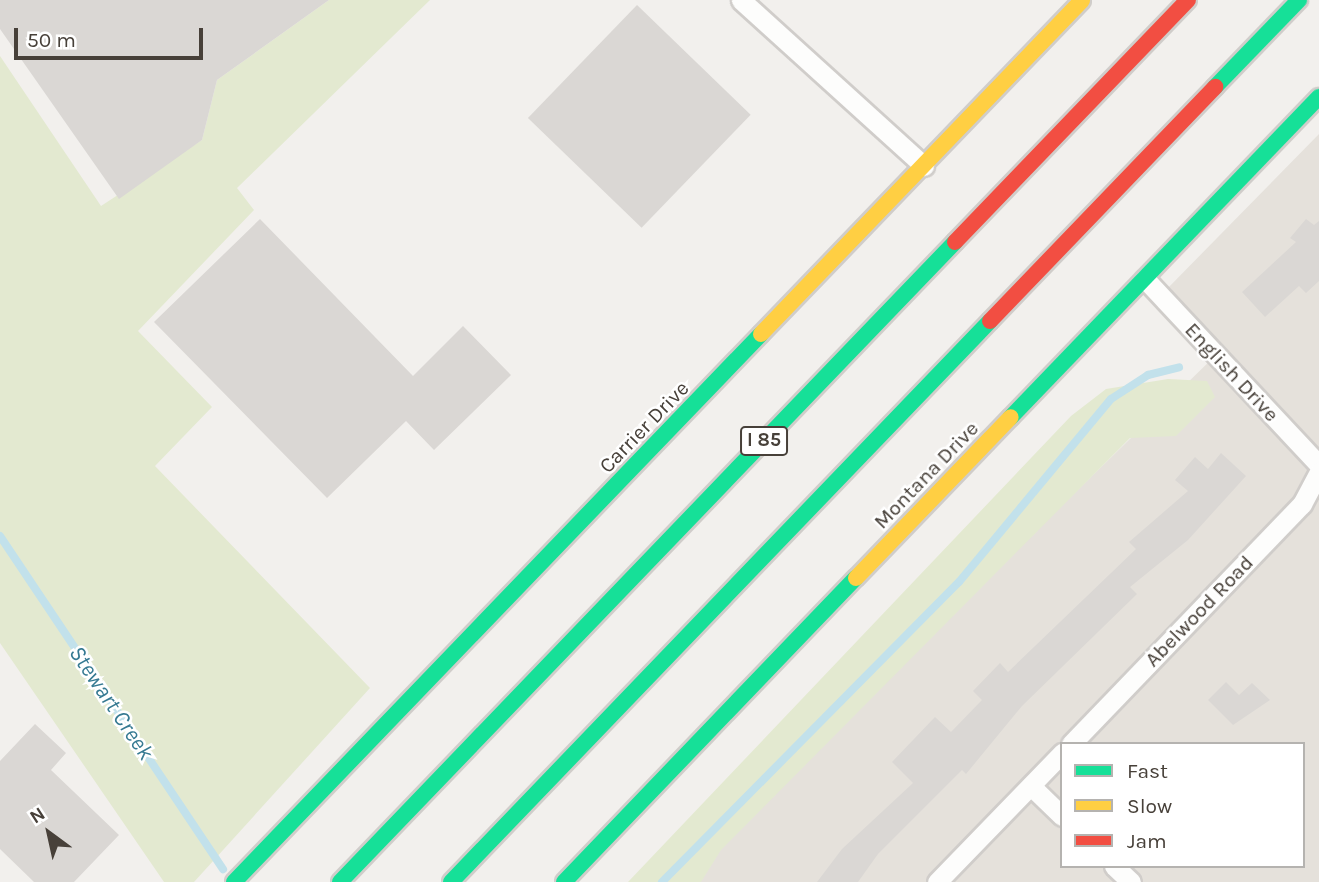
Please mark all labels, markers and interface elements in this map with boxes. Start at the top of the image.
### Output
scale bar [18,14,206,58]
text: 50 m [27,28,76,52]
street label: English Drive [1180,317,1284,427]
street label: Carrier Drive [594,376,694,478]
street label: Montana Drive [868,416,984,534]
road number: I 85 [740,426,788,456]
street label: Abelwood Road [1140,550,1258,672]
water label: Stewart Creek [63,641,159,765]
legend [1060,742,1305,868]
text: Fast [1127,759,1168,783]
text: Slow [1127,794,1172,818]
north arrow [14,798,84,868]
text: N [26,802,49,828]
text: Jam [1127,829,1167,853]

